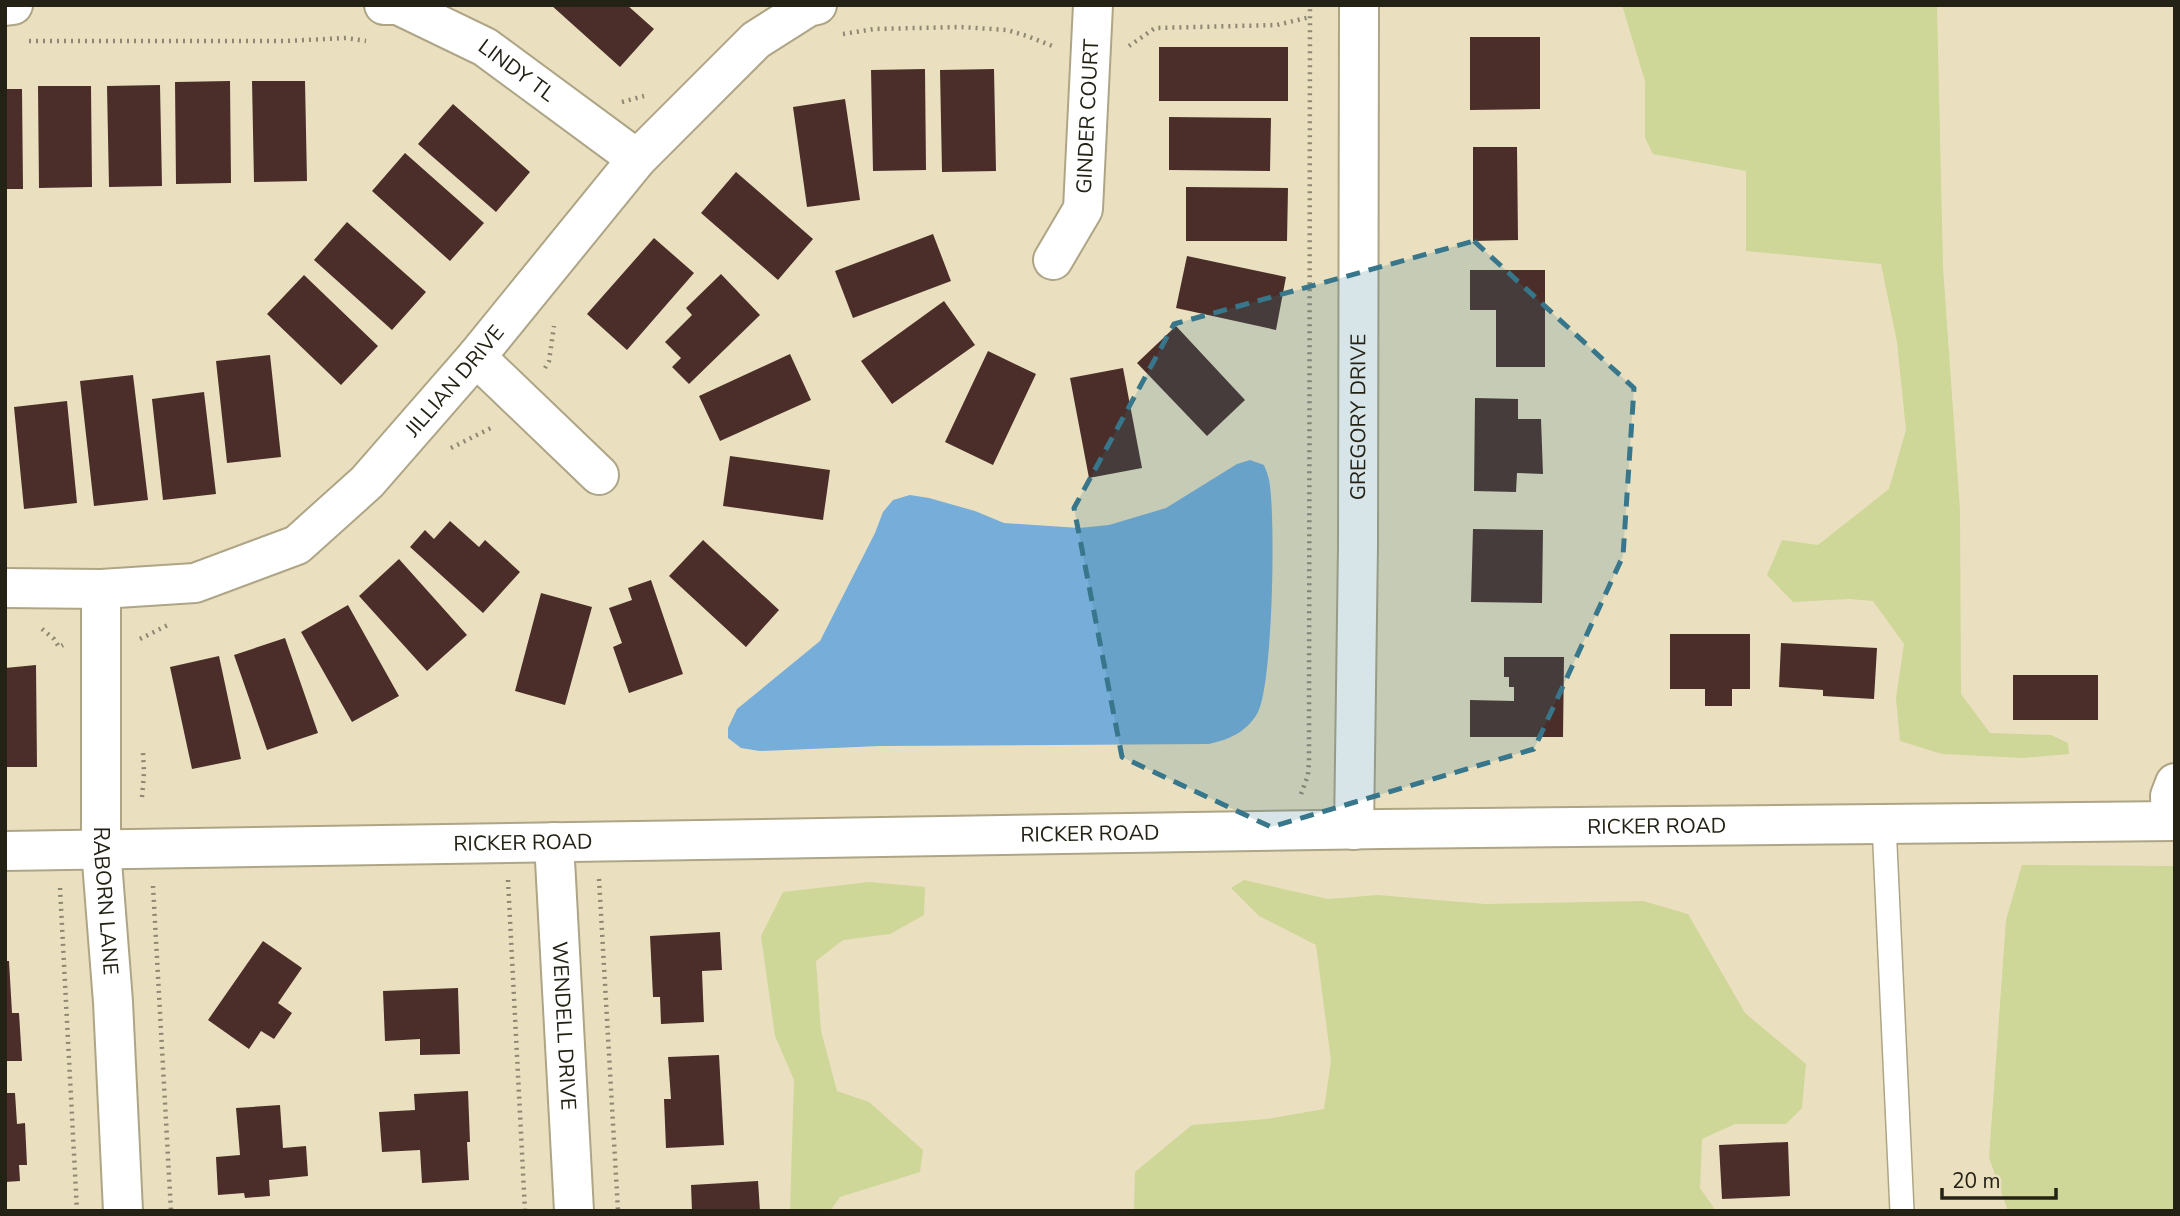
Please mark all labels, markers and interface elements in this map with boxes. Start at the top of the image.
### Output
street label: LINDY TL [473,33,561,108]
street label: GINDER COURT [1070,38,1105,194]
street label: JILLIAN DRIVE [398,319,510,443]
street label: GREGORY DRIVE [1344,334,1372,500]
street label: RICKER ROAD [1587,812,1727,841]
street label: RICKER ROAD [1020,819,1160,849]
street label: RABORN LANE [87,827,125,976]
street label: RICKER ROAD [453,828,593,858]
street label: WENDELL DRIVE [545,941,583,1111]
scale bar [1942,1156,2056,1200]
text: 20 m [1952,1167,2001,1195]

